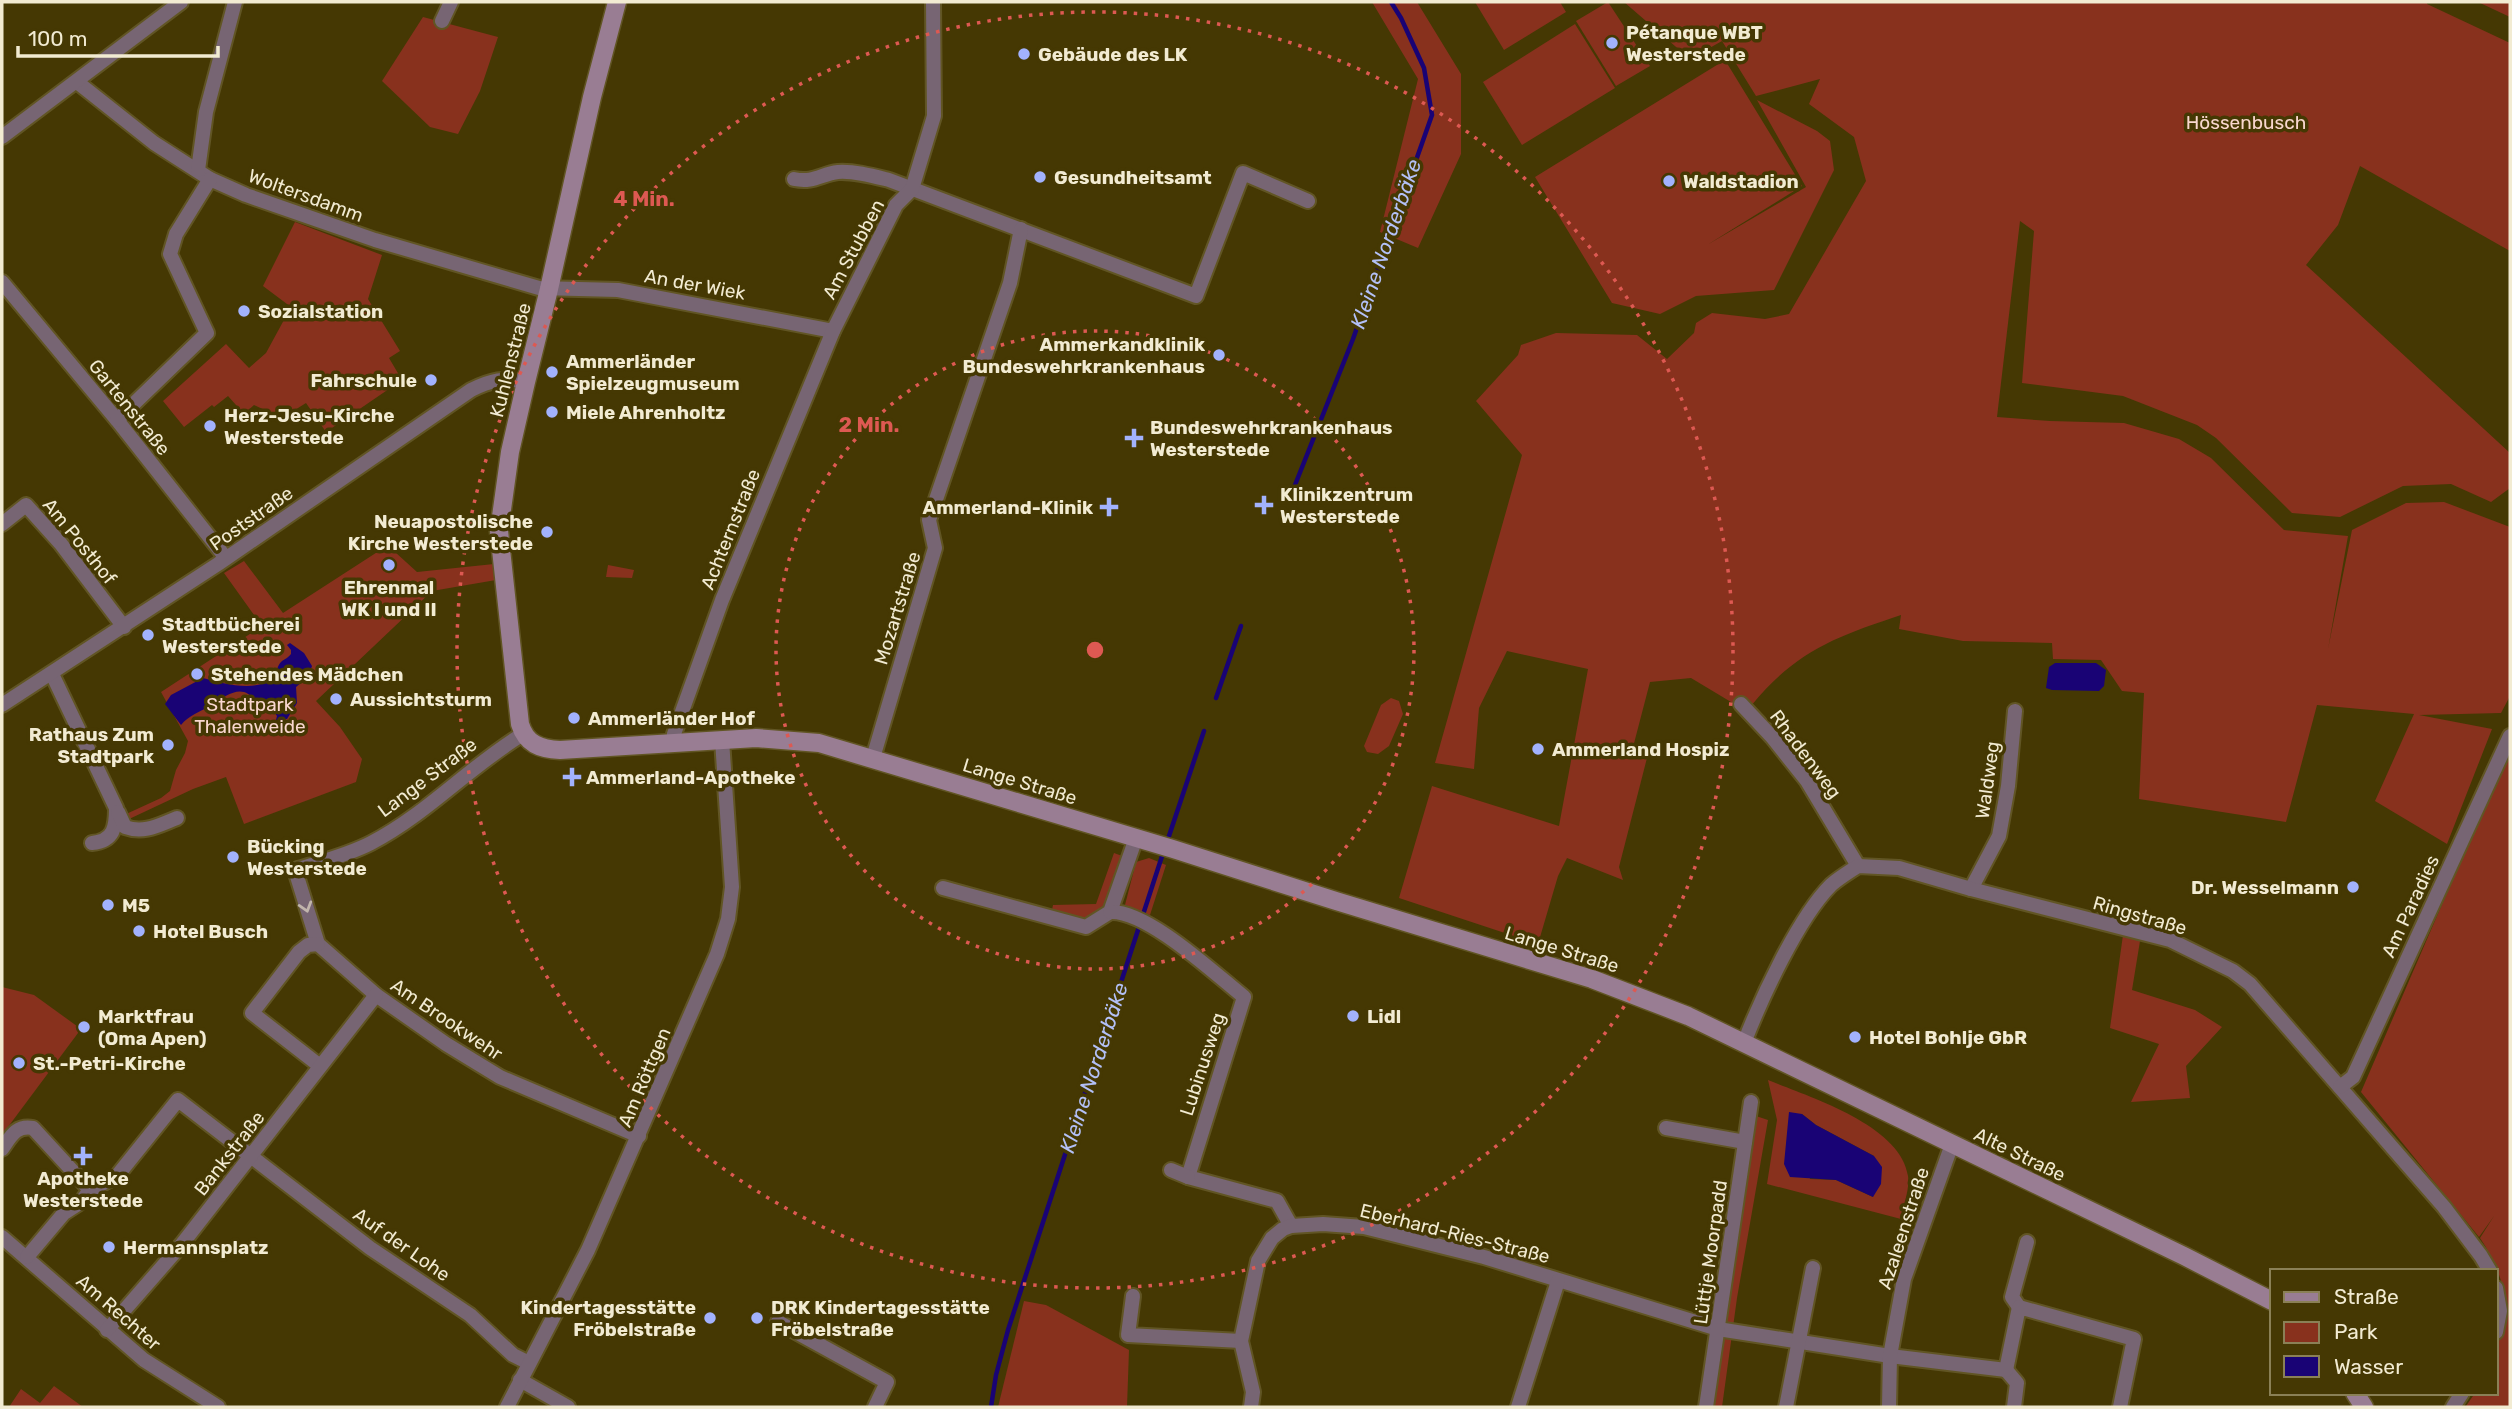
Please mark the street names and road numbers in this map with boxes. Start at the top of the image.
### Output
street label: Woltersdamm [245,164,367,227]
street label: Am Stubben [818,195,889,303]
street label: An der Wiek [643,264,747,305]
street label: Kuhlenstraße [485,300,536,420]
street label: Gartenstraße [84,355,175,460]
street label: Achternstraße [696,466,765,593]
street label: Poststraße [205,481,297,556]
street label: Am Posthof [38,494,122,590]
street label: Mozartstraße [869,549,926,668]
street label: Rhadenweg [1765,706,1846,803]
street label: Lange Straße [373,733,481,822]
street label: Waldweg [1971,740,2004,820]
street label: Lange Straße [960,753,1080,810]
street label: Am Paradies [2377,851,2444,961]
street label: Ringstraße [2090,891,2189,940]
street label: Lange Straße [1502,921,1622,978]
street label: Am Brookwehr [386,974,508,1066]
street label: Lubinusweg [1175,1010,1230,1119]
street label: Am Röttgen [613,1024,676,1130]
street label: Bankstraße [189,1107,269,1200]
street label: Alte Straße [1970,1122,2069,1186]
street label: Azaleenstraße [1873,1164,1934,1292]
street label: Lüttje Moorpadd [1689,1178,1732,1326]
street label: Eberhard-Ries-Straße [1358,1199,1552,1268]
street label: Auf der Lohe [349,1203,454,1286]
street label: Am Rechter [72,1269,166,1356]

